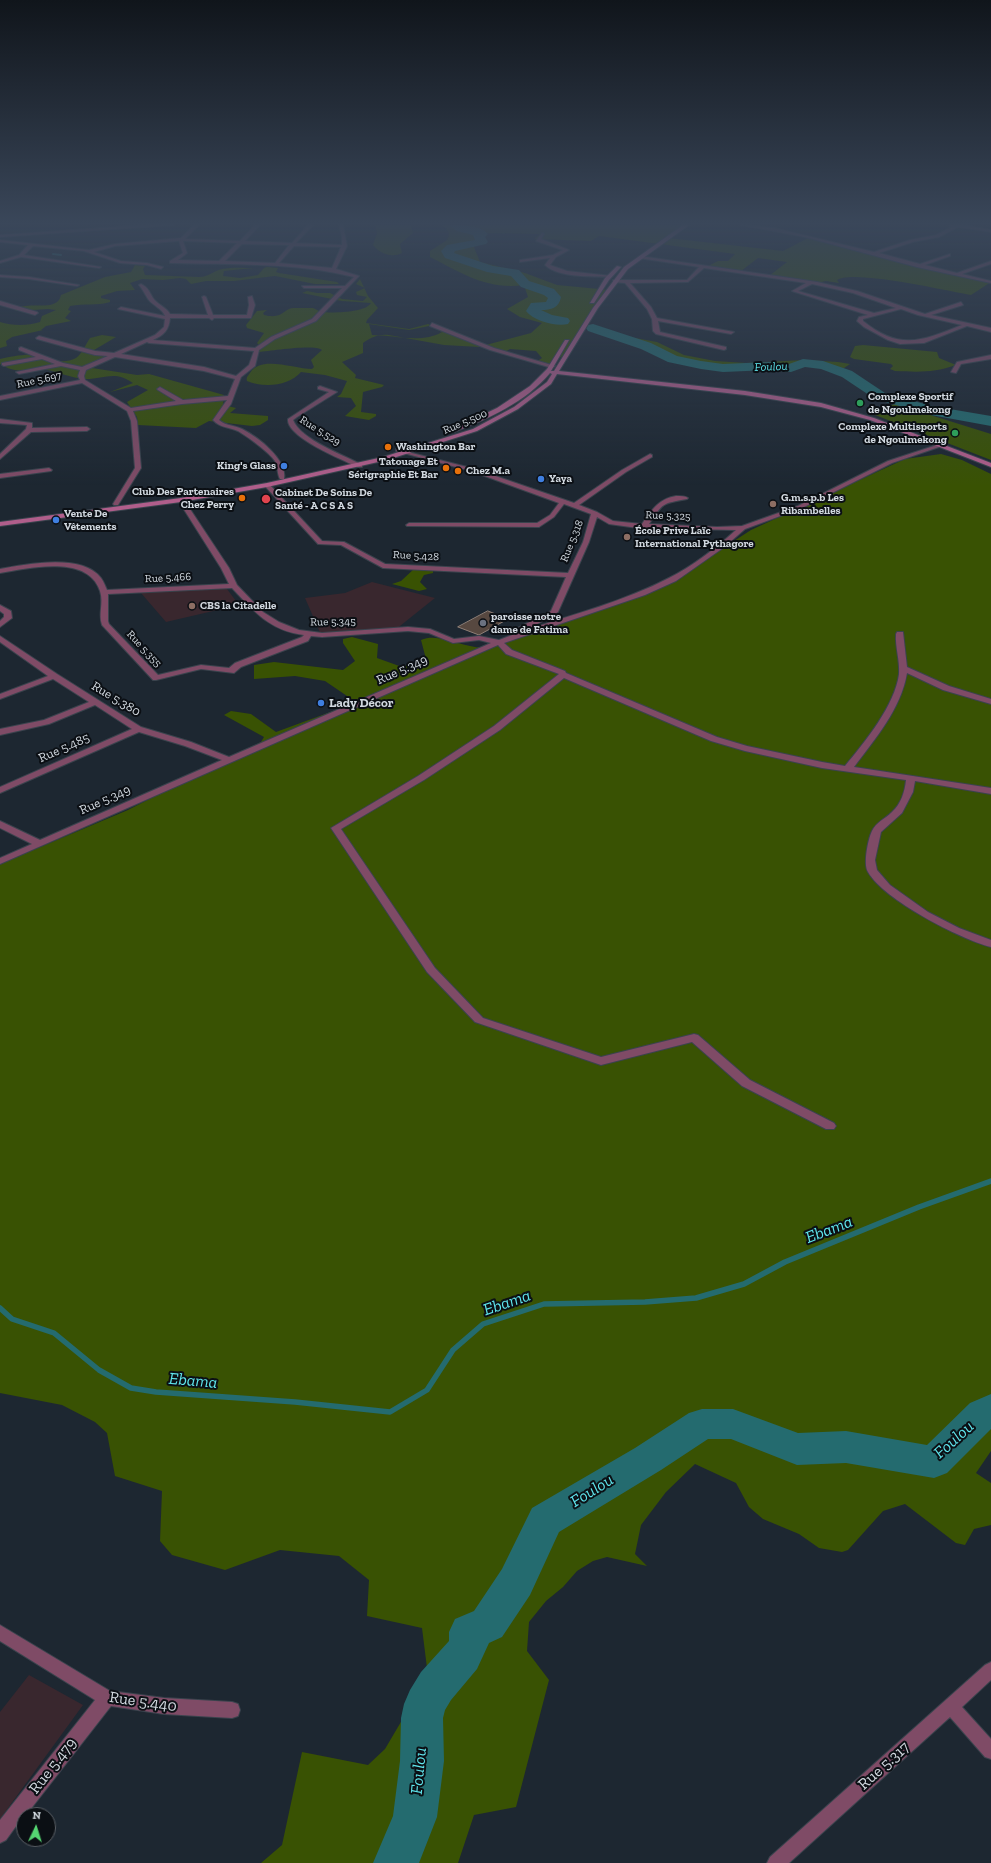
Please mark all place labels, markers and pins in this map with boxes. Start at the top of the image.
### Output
place label: Complexe Sportif de Ngoulmekong [868,390,953,416]
marker: Complexe Sportif de Ngoulmekong [855,398,865,408]
place label: Complexe Multisports de Ngoulmekong [838,420,947,446]
marker: Complexe Multisports de Ngoulmekong [950,428,960,438]
place label: Washington Bar [396,440,475,454]
marker: Washington Bar [383,442,393,452]
place label: Tatouage Et Sérigraphie Et Bar [348,455,438,481]
place label: King's Glass [217,459,276,473]
marker: King's Glass [279,461,289,471]
marker: Tatouage Et Sérigraphie Et Bar [441,463,451,473]
place label: Chez M.a [466,464,510,478]
marker: Chez M.a [453,466,463,476]
place label: Yaya [549,472,572,486]
marker: Yaya [536,474,546,484]
place label: Club Des Partenaires Chez Perry [132,485,234,511]
place label: Cabinet De Soins De Santé - A C S A S [275,486,372,512]
place label: G.m.s.p.b Les Ribambelles [781,491,844,517]
marker: Club Des Partenaires Chez Perry [237,493,247,503]
marker: Cabinet De Soins De Santé - A C S A S [260,493,272,505]
marker: G.m.s.p.b Les Ribambelles [768,499,778,509]
place label: Vente De Vêtements [64,507,117,533]
marker: Vente De Vêtements [51,515,61,525]
place label: École Prive Laïc International Pythagore [635,524,754,550]
marker: École Prive Laïc International Pythagore [622,532,632,542]
place label: CBS la Citadelle [200,599,276,613]
marker: CBS la Citadelle [187,601,197,611]
place label: paroisse notre dame de Fatima [491,610,568,636]
marker: paroisse notre dame de Fatima [478,618,488,628]
place label: Lady Décor [329,695,393,711]
marker: Lady Décor [316,698,326,708]

